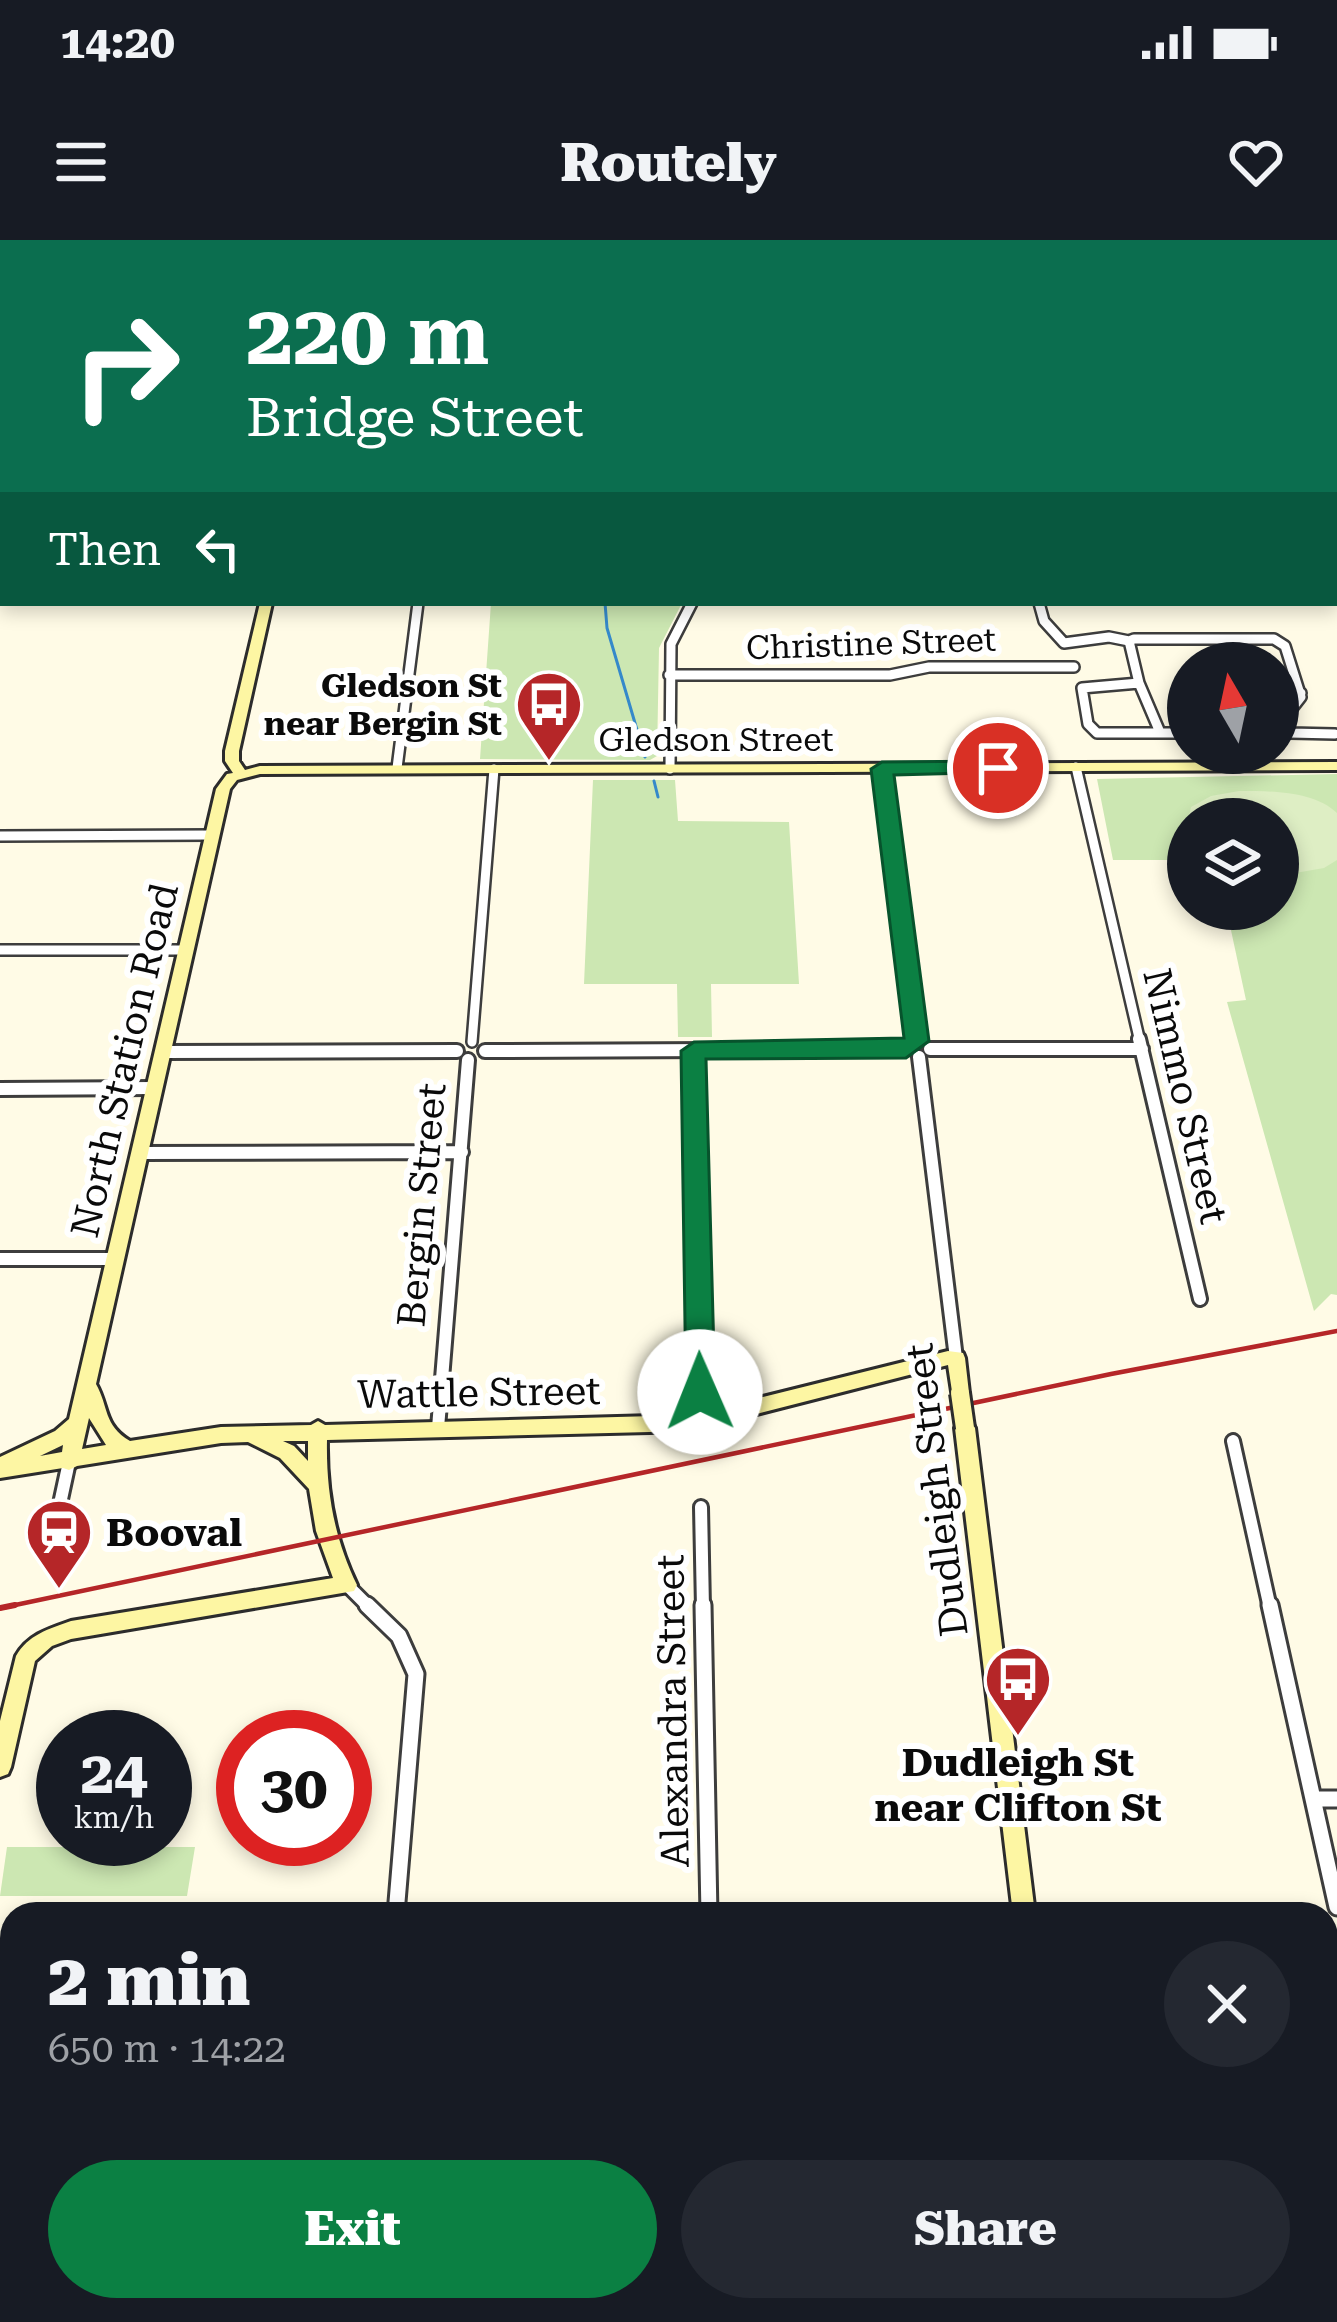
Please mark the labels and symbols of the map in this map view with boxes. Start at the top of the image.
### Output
street label: Christine Street [745,620,997,667]
north arrow [1167,642,1299,774]
place label: Gledson St near Bergin St [264,666,502,743]
bus stop icon: Gledson St near Bergin St [514,669,584,763]
pin [947,717,1049,819]
street label: Gledson Street [598,720,834,759]
street label: North Station Road [62,879,188,1242]
street label: Nimmo Street [1133,964,1237,1228]
street label: Bergin Street [388,1081,456,1329]
position arrow [637,1329,763,1455]
street label: Dudleigh Street [896,1341,978,1639]
street label: Wattle Street [357,1368,601,1418]
station icon: Booval [24,1497,94,1591]
place label: Booval [106,1510,242,1556]
street label: Alexandra Street [647,1554,699,1868]
bus stop icon: Dudleigh St near Clifton St [983,1644,1053,1738]
speed limit sign: 30 [216,1710,372,1866]
place label: Dudleigh St near Clifton St [874,1740,1162,1831]

